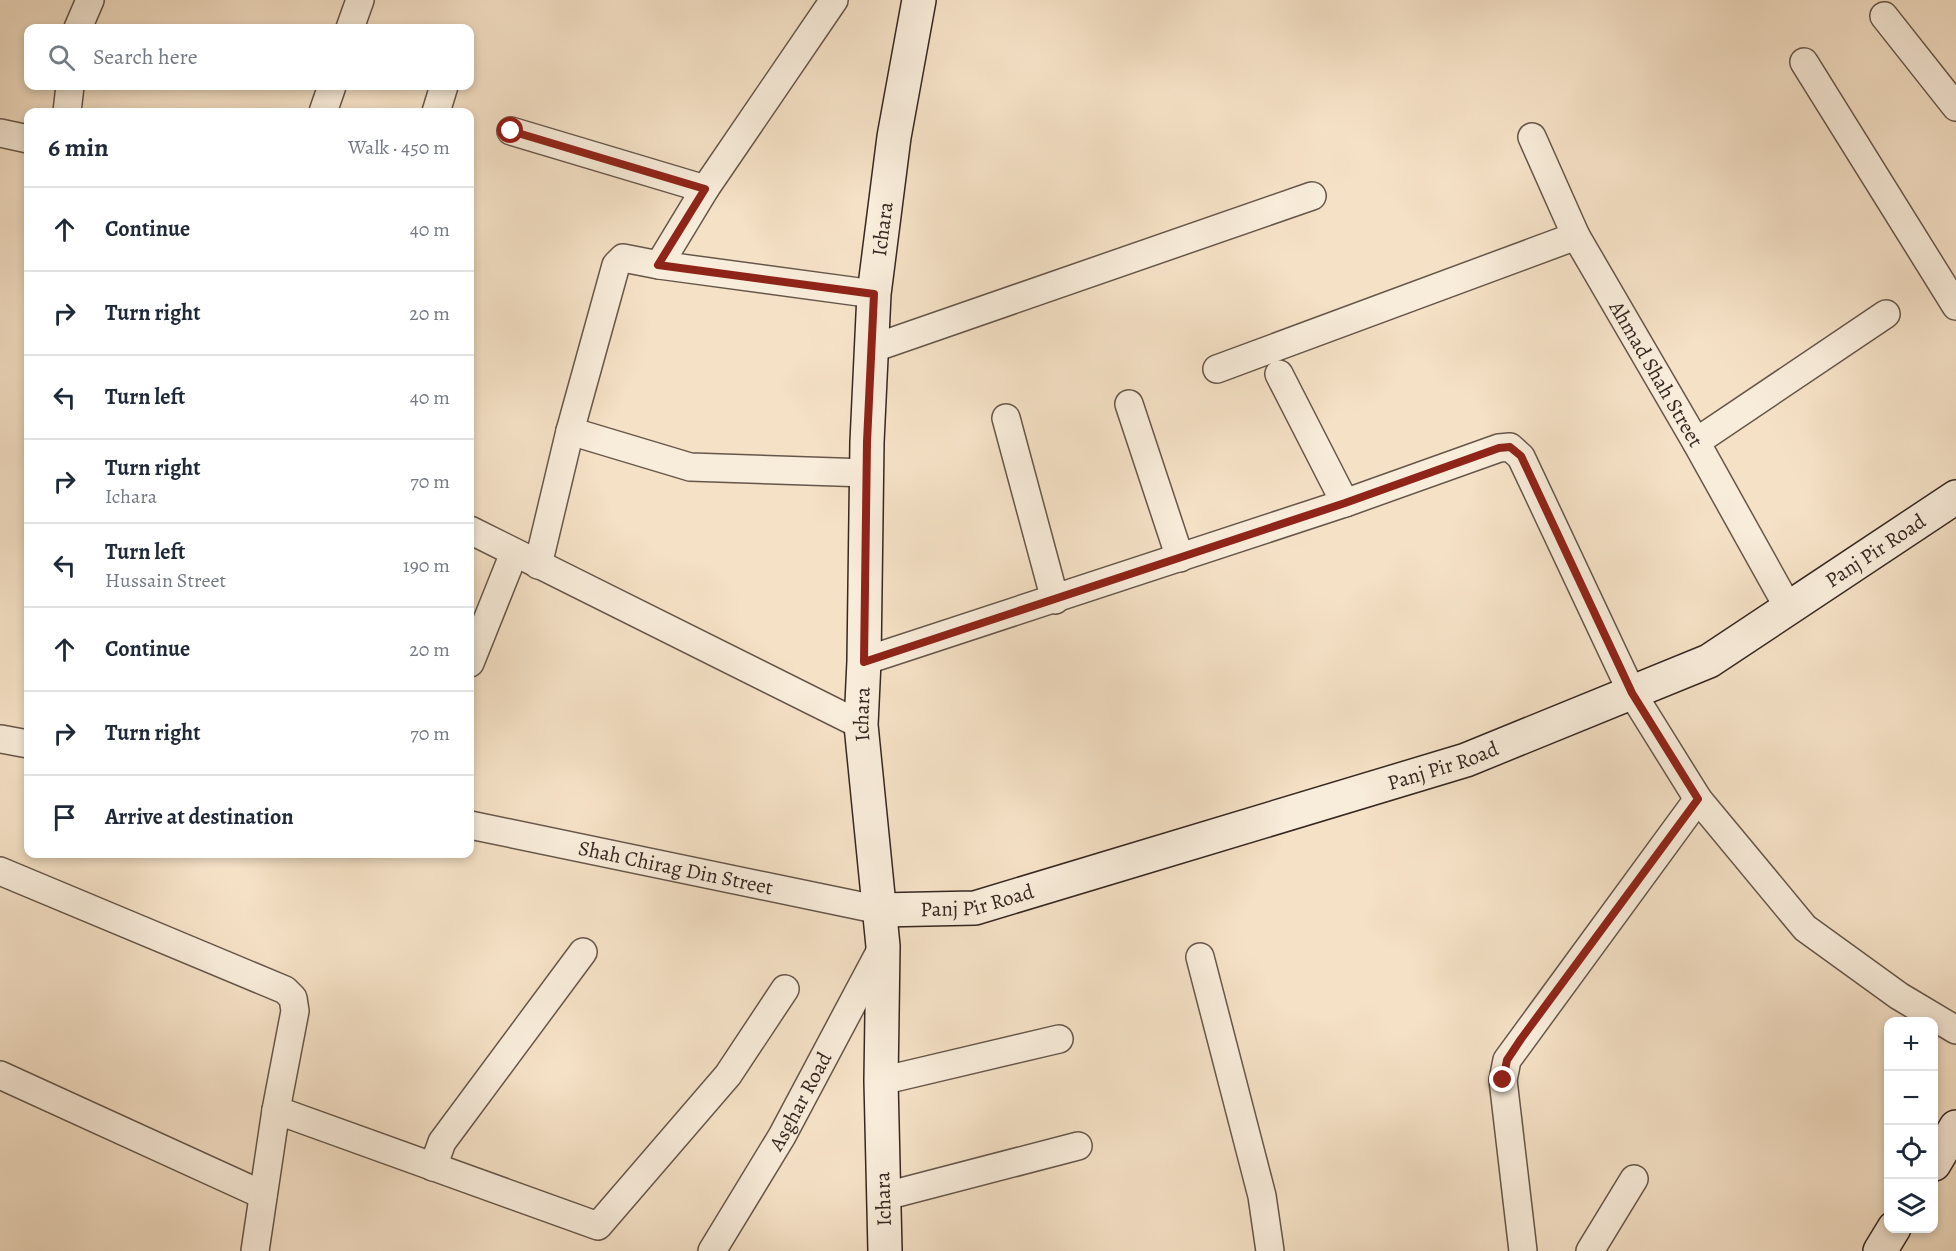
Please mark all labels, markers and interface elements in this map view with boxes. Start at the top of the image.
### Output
search box [24,24,474,90]
icon: search [45,41,78,74]
text: Search here [93,42,198,72]
route start [497,117,523,143]
text: 6 min [48,130,109,165]
text: Walk · 450 m [348,134,450,161]
street label: Ichara [865,200,900,258]
icon: ahead [48,213,81,246]
text: Continue [105,214,190,244]
text: 40 m [410,216,450,243]
street label: Ahmad Shah Street [1602,295,1710,452]
icon: right [48,297,81,330]
text: Turn right [105,298,201,328]
text: 20 m [409,300,450,327]
icon: left [48,381,81,414]
text: Turn left [105,382,185,412]
text: 40 m [410,384,450,411]
text: Turn right [105,453,201,483]
icon: right [48,465,81,498]
text: 70 m [410,468,450,495]
text: Ichara [105,483,157,510]
street label: Panj Pir Road [1820,507,1932,594]
text: Turn left [105,537,185,567]
icon: left [48,549,81,582]
text: 190 m [403,552,450,579]
text: Hussain Street [105,567,226,594]
icon: ahead [48,633,81,666]
text: Continue [105,634,190,664]
text: 20 m [409,636,450,663]
street label: Ichara [847,686,877,743]
icon: right [48,717,81,750]
text: Turn right [105,718,201,748]
text: 70 m [410,720,450,747]
street label: Panj Pir Road [1384,734,1503,797]
icon: arrive [48,801,81,834]
text: Arrive at destination [105,802,294,832]
street label: Shah Chirag Din Street [576,834,776,901]
street label: Panj Pir Road [920,877,1038,923]
map controls [1884,1017,1938,1233]
button: + [1884,1017,1938,1071]
street label: Asghar Road [762,1046,839,1157]
route end [1489,1066,1515,1092]
button: − [1884,1071,1938,1125]
button: locate [1884,1125,1938,1179]
street label: Ichara [868,1171,898,1227]
button: layers [1884,1179,1938,1233]

